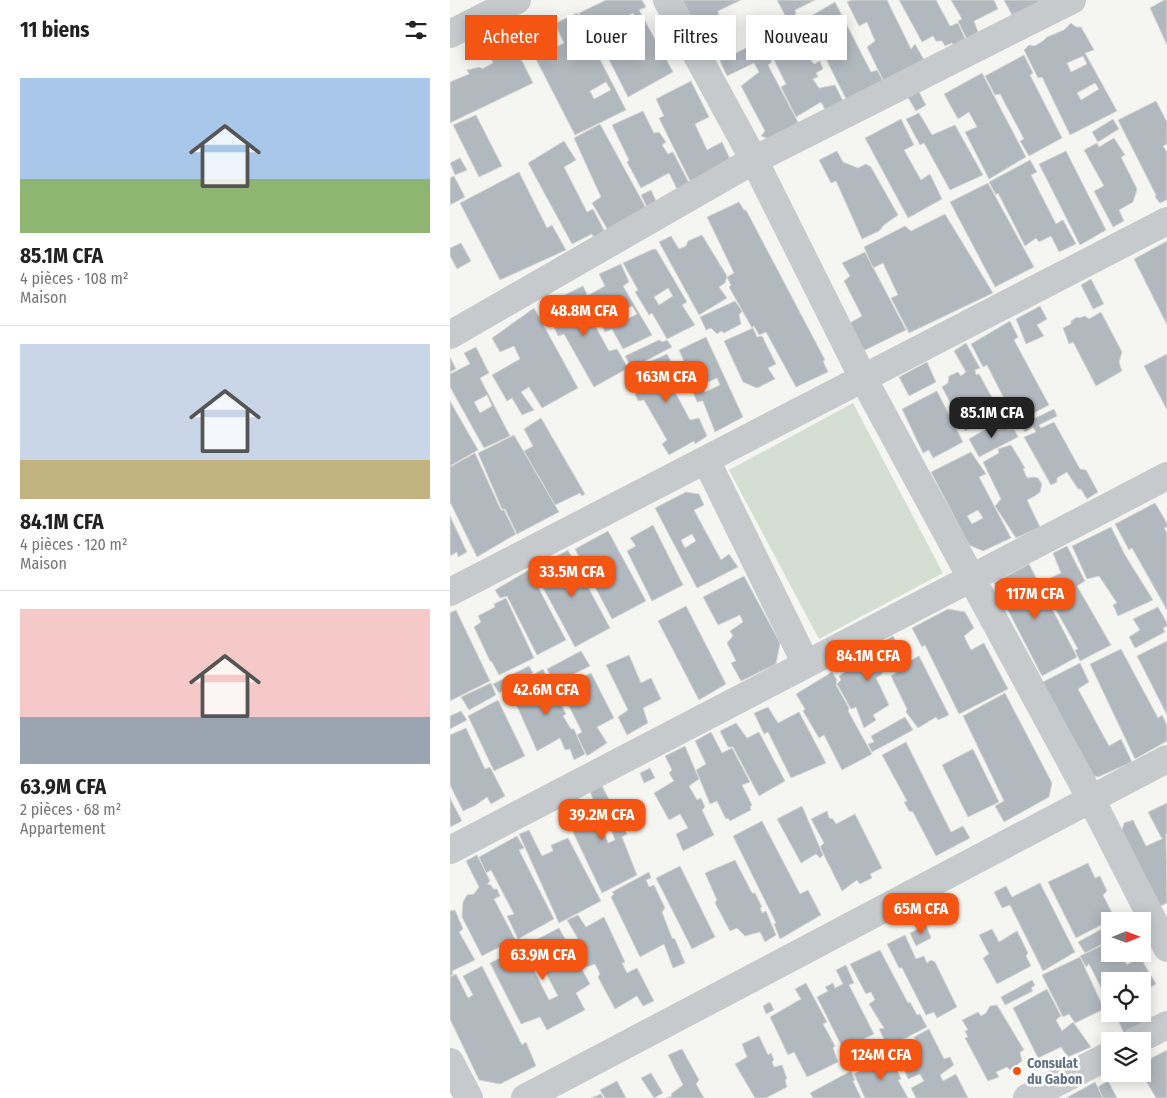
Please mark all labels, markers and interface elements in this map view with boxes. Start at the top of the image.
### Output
chip: Acheter [465,15,557,60]
chip: Louer [567,15,645,60]
chip: Filtres [655,15,736,60]
chip: Nouveau [746,15,847,60]
icon: filters [402,16,430,44]
text: 11 biens [20,17,89,43]
icon: home [180,111,270,201]
text: 85.1M CFA [20,243,103,269]
text: 4 pièces · 108 m² [20,269,129,288]
text: Maison [20,288,67,307]
pin: 48.8M CFA [527,294,641,337]
text: 48.8M CFA [551,301,617,320]
pin: 163M CFA [614,360,718,403]
text: 163M CFA [636,367,696,386]
icon: home [180,376,270,466]
pin: 85.1M CFA [935,396,1049,439]
text: 85.1M CFA [960,403,1024,422]
text: 84.1M CFA [20,509,104,535]
text: 4 pièces · 120 m² [20,535,128,554]
text: Maison [20,554,67,573]
pin: 33.5M CFA [515,556,629,598]
text: 33.5M CFA [540,562,605,581]
pin: 117M CFA [983,578,1087,620]
text: 117M CFA [1006,584,1064,603]
pin: 84.1M CFA [811,640,925,682]
icon: home [180,641,270,731]
text: 84.1M CFA [836,646,900,665]
pin: 42.6M CFA [489,674,603,716]
text: 42.6M CFA [513,680,579,699]
text: 63.9M CFA [20,774,106,800]
pin: 39.2M CFA [545,798,659,841]
text: 2 pièces · 68 m² [20,800,121,819]
text: 39.2M CFA [570,805,634,824]
text: Appartement [20,819,106,838]
pin: 65M CFA [875,892,967,935]
text: 65M CFA [894,899,948,918]
north arrow [1101,912,1151,962]
map controls [1101,912,1151,1082]
pin: 63.9M CFA [486,938,600,981]
text: 63.9M CFA [510,945,576,964]
button: locate [1101,972,1151,1022]
button: layers [1101,1032,1151,1082]
pin: 124M CFA [829,1038,933,1081]
text: 124M CFA [851,1045,911,1064]
place label: Consulat du Gabon [1027,1055,1082,1088]
marker: Consulat du Gabon [1011,1065,1023,1077]

